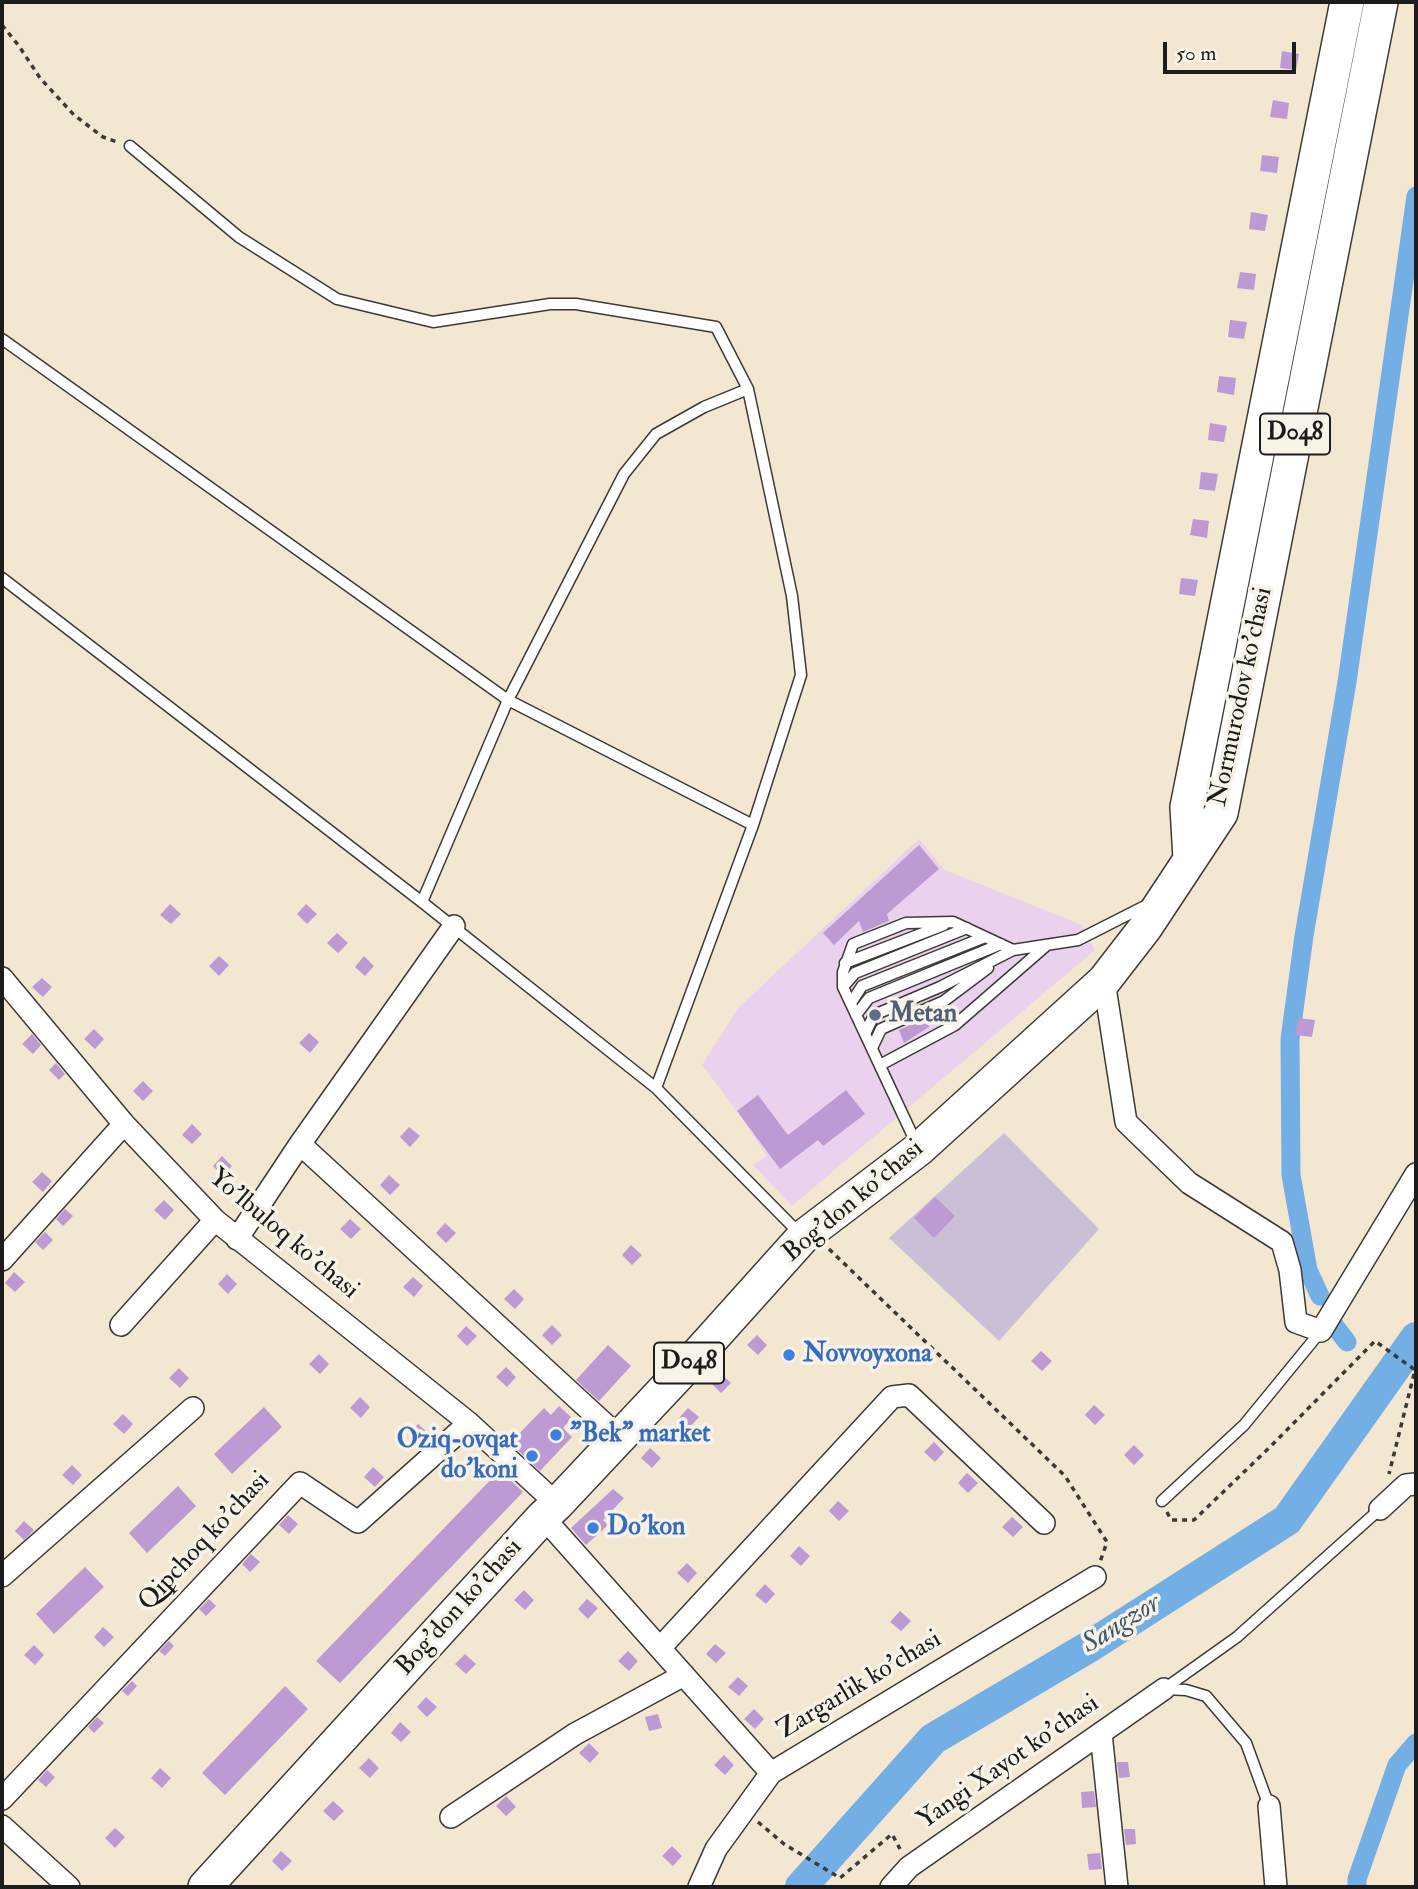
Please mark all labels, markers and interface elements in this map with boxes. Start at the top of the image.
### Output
scale bar [1166,28,1299,72]
text: 50 m [1176,40,1217,67]
road number: D048 [1260,414,1330,454]
street label: Normurodov ko'chasi [1204,585,1280,809]
place label: Metan [889,999,957,1031]
marker: Metan [867,1007,883,1023]
street label: Bog'don ko'chasi [777,1134,931,1270]
street label: Yo'lbuloq ko'chasi [202,1163,364,1307]
place label: Novvoyxona [803,1339,932,1371]
road number: D048 [654,1343,724,1384]
marker: Novvoyxona [781,1347,797,1363]
place label: "Bek" market [570,1419,711,1451]
place label: Oziq-ovqat do'koni [397,1425,518,1486]
marker: "Bek" market [548,1427,564,1443]
marker: Oziq-ovqat do'koni [524,1448,540,1464]
street label: Qipchoq ko'chasi [133,1466,277,1618]
place label: Do'kon [607,1512,685,1544]
marker: Do'kon [585,1520,601,1536]
street label: Bog'don ko'chasi [390,1533,530,1683]
water label: Sangzor [1076,1588,1168,1662]
street label: Zargarlik ko'chasi [772,1625,948,1747]
street label: Yangi Xayot ko'chasi [912,1689,1106,1837]

